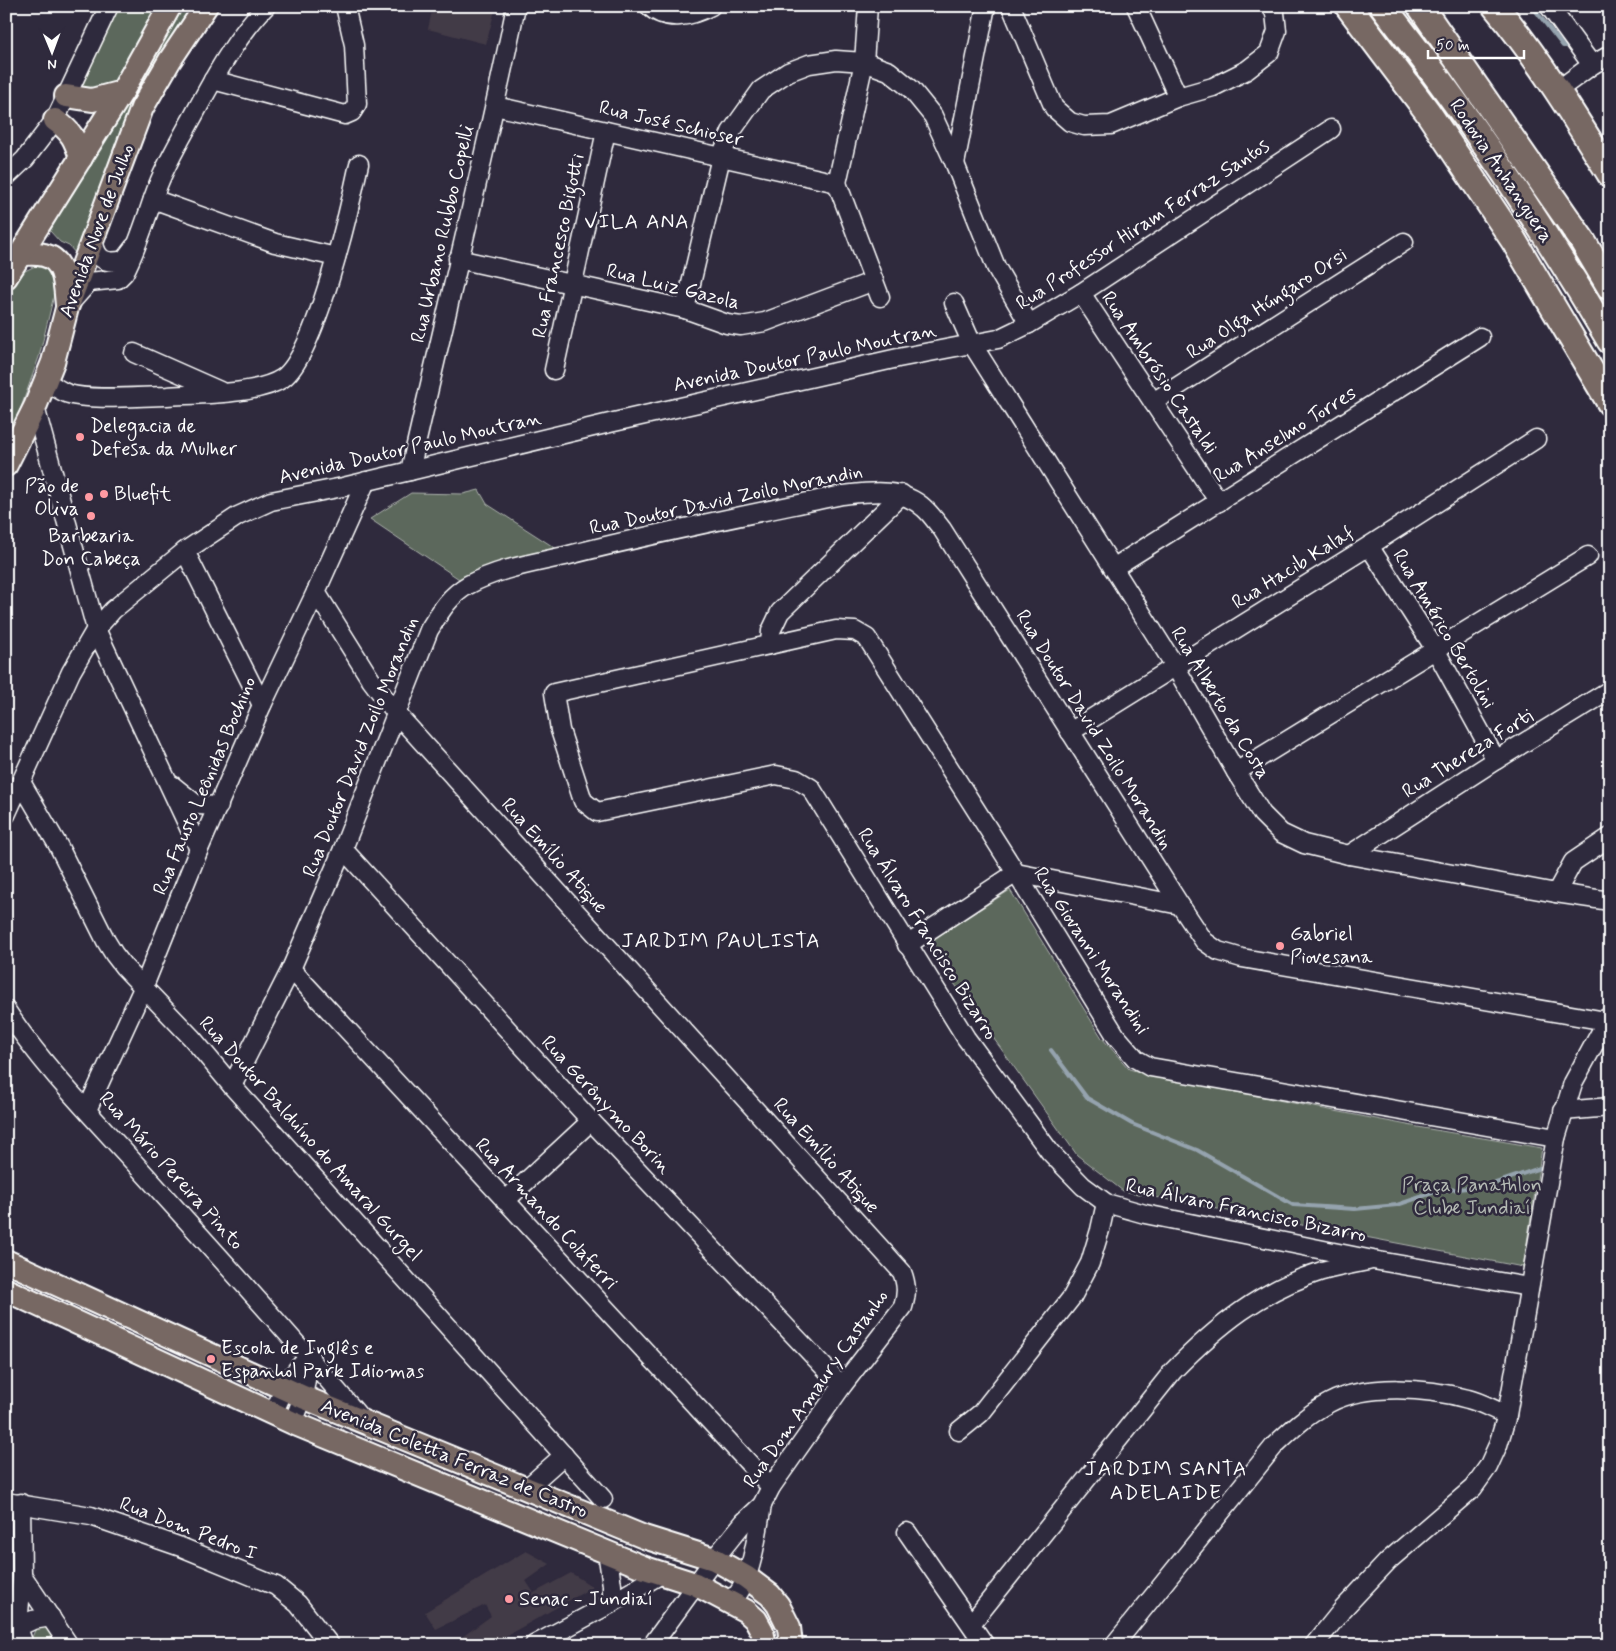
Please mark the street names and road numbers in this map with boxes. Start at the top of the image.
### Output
street label: Rua José Schioser [596,94,746,154]
street label: Rodovia Anhanguera [1443,94,1559,248]
street label: Rua Urbano Rubbo Copelli [405,122,481,346]
street label: Rua Professor Hiram Ferraz Santos [1011,133,1275,317]
street label: Avenida Nove de Julho [53,140,141,322]
street label: Rua Francesco Bigotti [526,151,594,341]
street label: Rua Olga Húngaro Orsi [1181,242,1354,368]
street label: Rua Luiz Gazola [603,257,743,317]
street label: Rua Ambrósio Castaldi [1094,286,1224,460]
street label: Avenida Doutor Paulo Moutran [671,317,939,399]
street label: Rua Anselmo Torres [1208,380,1362,490]
street label: Avenida Doutor Paulo Moutran [276,405,544,491]
street label: Rua Doutor David Zoilo Morandin [587,458,865,542]
street label: Rua Hacib Kalaf [1227,520,1359,616]
street label: Rua Américo Bertolini [1386,544,1502,714]
street label: Rua Doutor David Zoilo Morandin [1009,605,1179,855]
street label: Rua Doutor David Zoilo Morandin [296,613,426,881]
street label: Rua Alberto da Costa [1164,622,1276,784]
street label: Rua Fausto Leônidas Bochino [147,673,263,899]
street label: Rua Thereza Forti [1397,703,1539,805]
street label: Rua Emílio Atique [495,792,613,920]
street label: Rua Álvaro Francisco Bizarro [851,823,1003,1045]
street label: Rua Giovanni Morandini [1027,862,1155,1040]
street label: Rua Doutor Balduíno do Amaral Gurgel [192,1010,428,1268]
street label: Rua Gerônymo Borin [535,1030,678,1180]
street label: Rua Mário Pereira Pinto [92,1086,250,1256]
street label: Rua Emílio Atique [767,1092,885,1220]
street label: Rua Armando Colaferri [468,1132,624,1296]
street label: Rua Álvaro Francisco Bizarro [1123,1172,1369,1250]
street label: Rua Dom Amaury Castanho [737,1284,895,1494]
street label: Avenida Coletta Ferraz de Castro [316,1393,592,1525]
street label: Rua Dom Pedro I [115,1490,261,1568]

